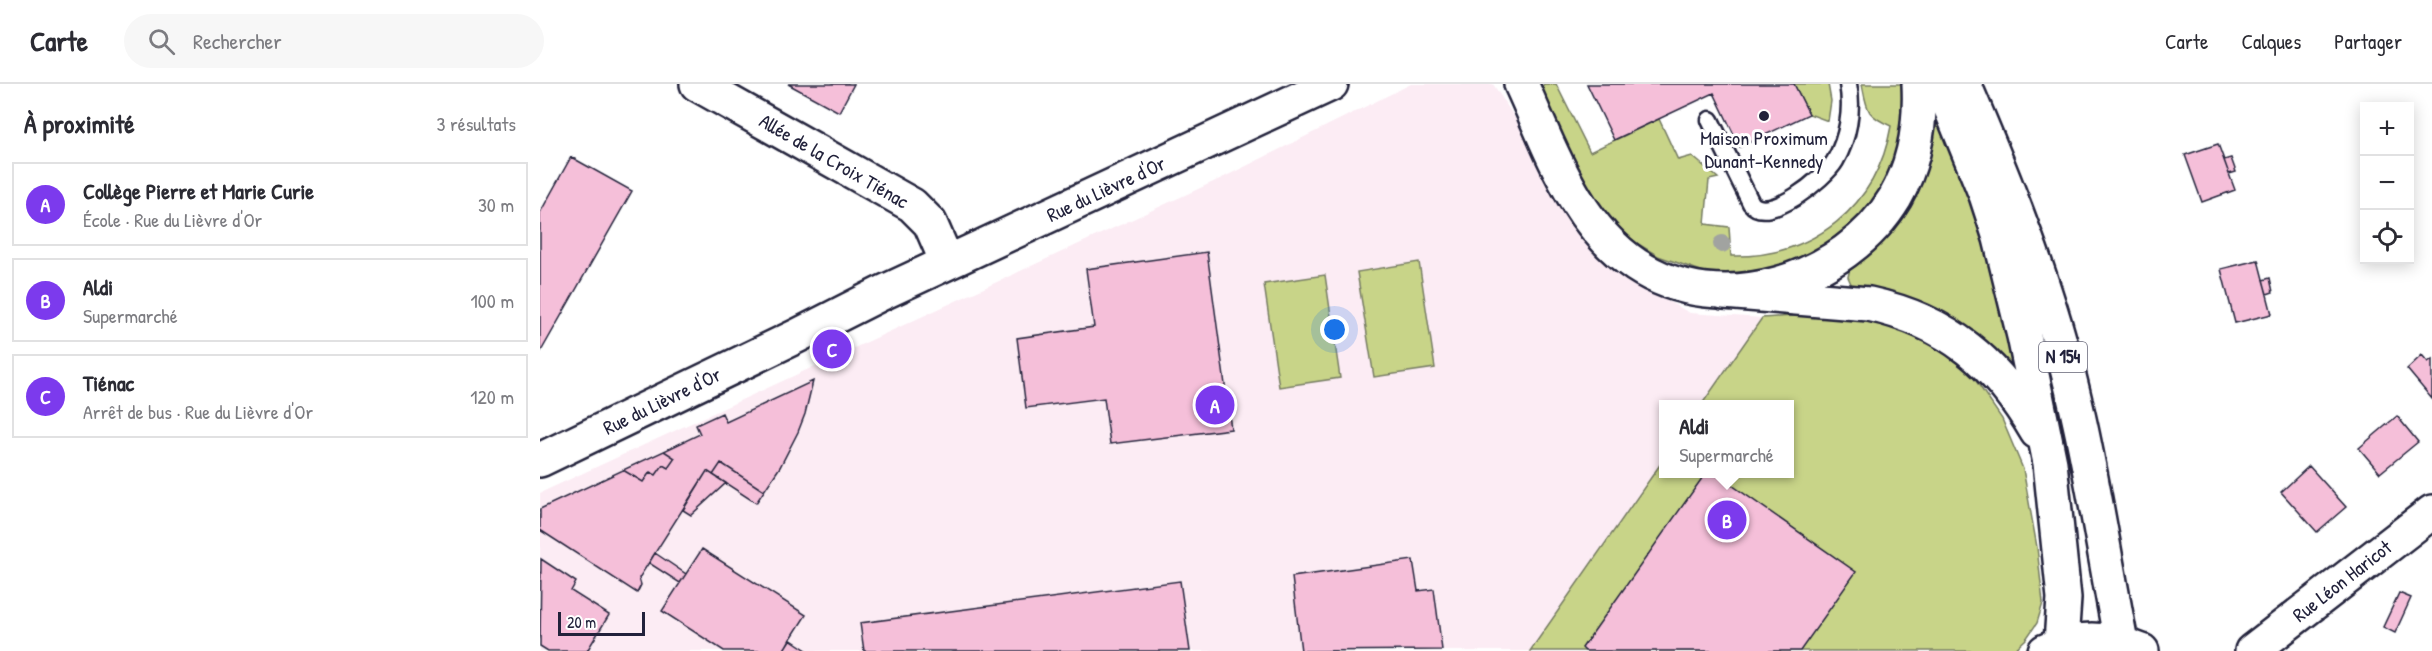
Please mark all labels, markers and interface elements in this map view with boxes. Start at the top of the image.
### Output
search box [124,14,544,68]
text: Carte [30,22,88,60]
icon: search [145,25,178,58]
text: Rechercher [193,26,282,56]
text: Carte [2165,27,2208,56]
text: Calques [2241,27,2301,56]
text: Partager [2334,27,2402,56]
map controls [2360,102,2414,264]
button: + [2360,102,2414,156]
text: À proximité [24,106,135,141]
street label: Allée de la Croix Tiénac [755,107,914,214]
marker: Maison Proximum Dunant-Kennedy [1757,109,1771,123]
text: 3 résultats [436,110,516,137]
place label: Maison Proximum Dunant-Kennedy [1700,124,1828,174]
street label: Rue du Lièvre d'Or [1042,149,1170,228]
button: − [2360,156,2414,210]
text: Collège Pierre et Marie Curie [83,176,314,206]
text: A [41,191,50,218]
text: 30 m [478,191,514,218]
text: École · Rue du Lièvre d'Or [83,206,262,233]
button: locate [2360,210,2414,264]
text: Aldi [83,272,113,302]
text: B [40,287,51,314]
text: 100 m [471,287,514,314]
text: Supermarché [83,302,178,329]
your location [1320,315,1349,344]
pin: C [812,326,852,372]
road number: N 154 [2039,342,2087,372]
street label: Rue du Lièvre d'Or [598,360,726,441]
text: Tiénac [83,368,134,398]
pin: A [1196,382,1234,428]
text: C [40,383,51,410]
text: 120 m [470,383,514,410]
text: Arrêt de bus · Rue du Lièvre d'Or [83,398,313,425]
popup [1659,400,1794,478]
text: Aldi [1679,411,1709,441]
text: Supermarché [1679,441,1774,468]
pin: B [1708,498,1746,542]
street label: Rue Léon Haricot [2287,533,2398,628]
scale bar [558,609,645,636]
text: 20 m [567,611,596,633]

